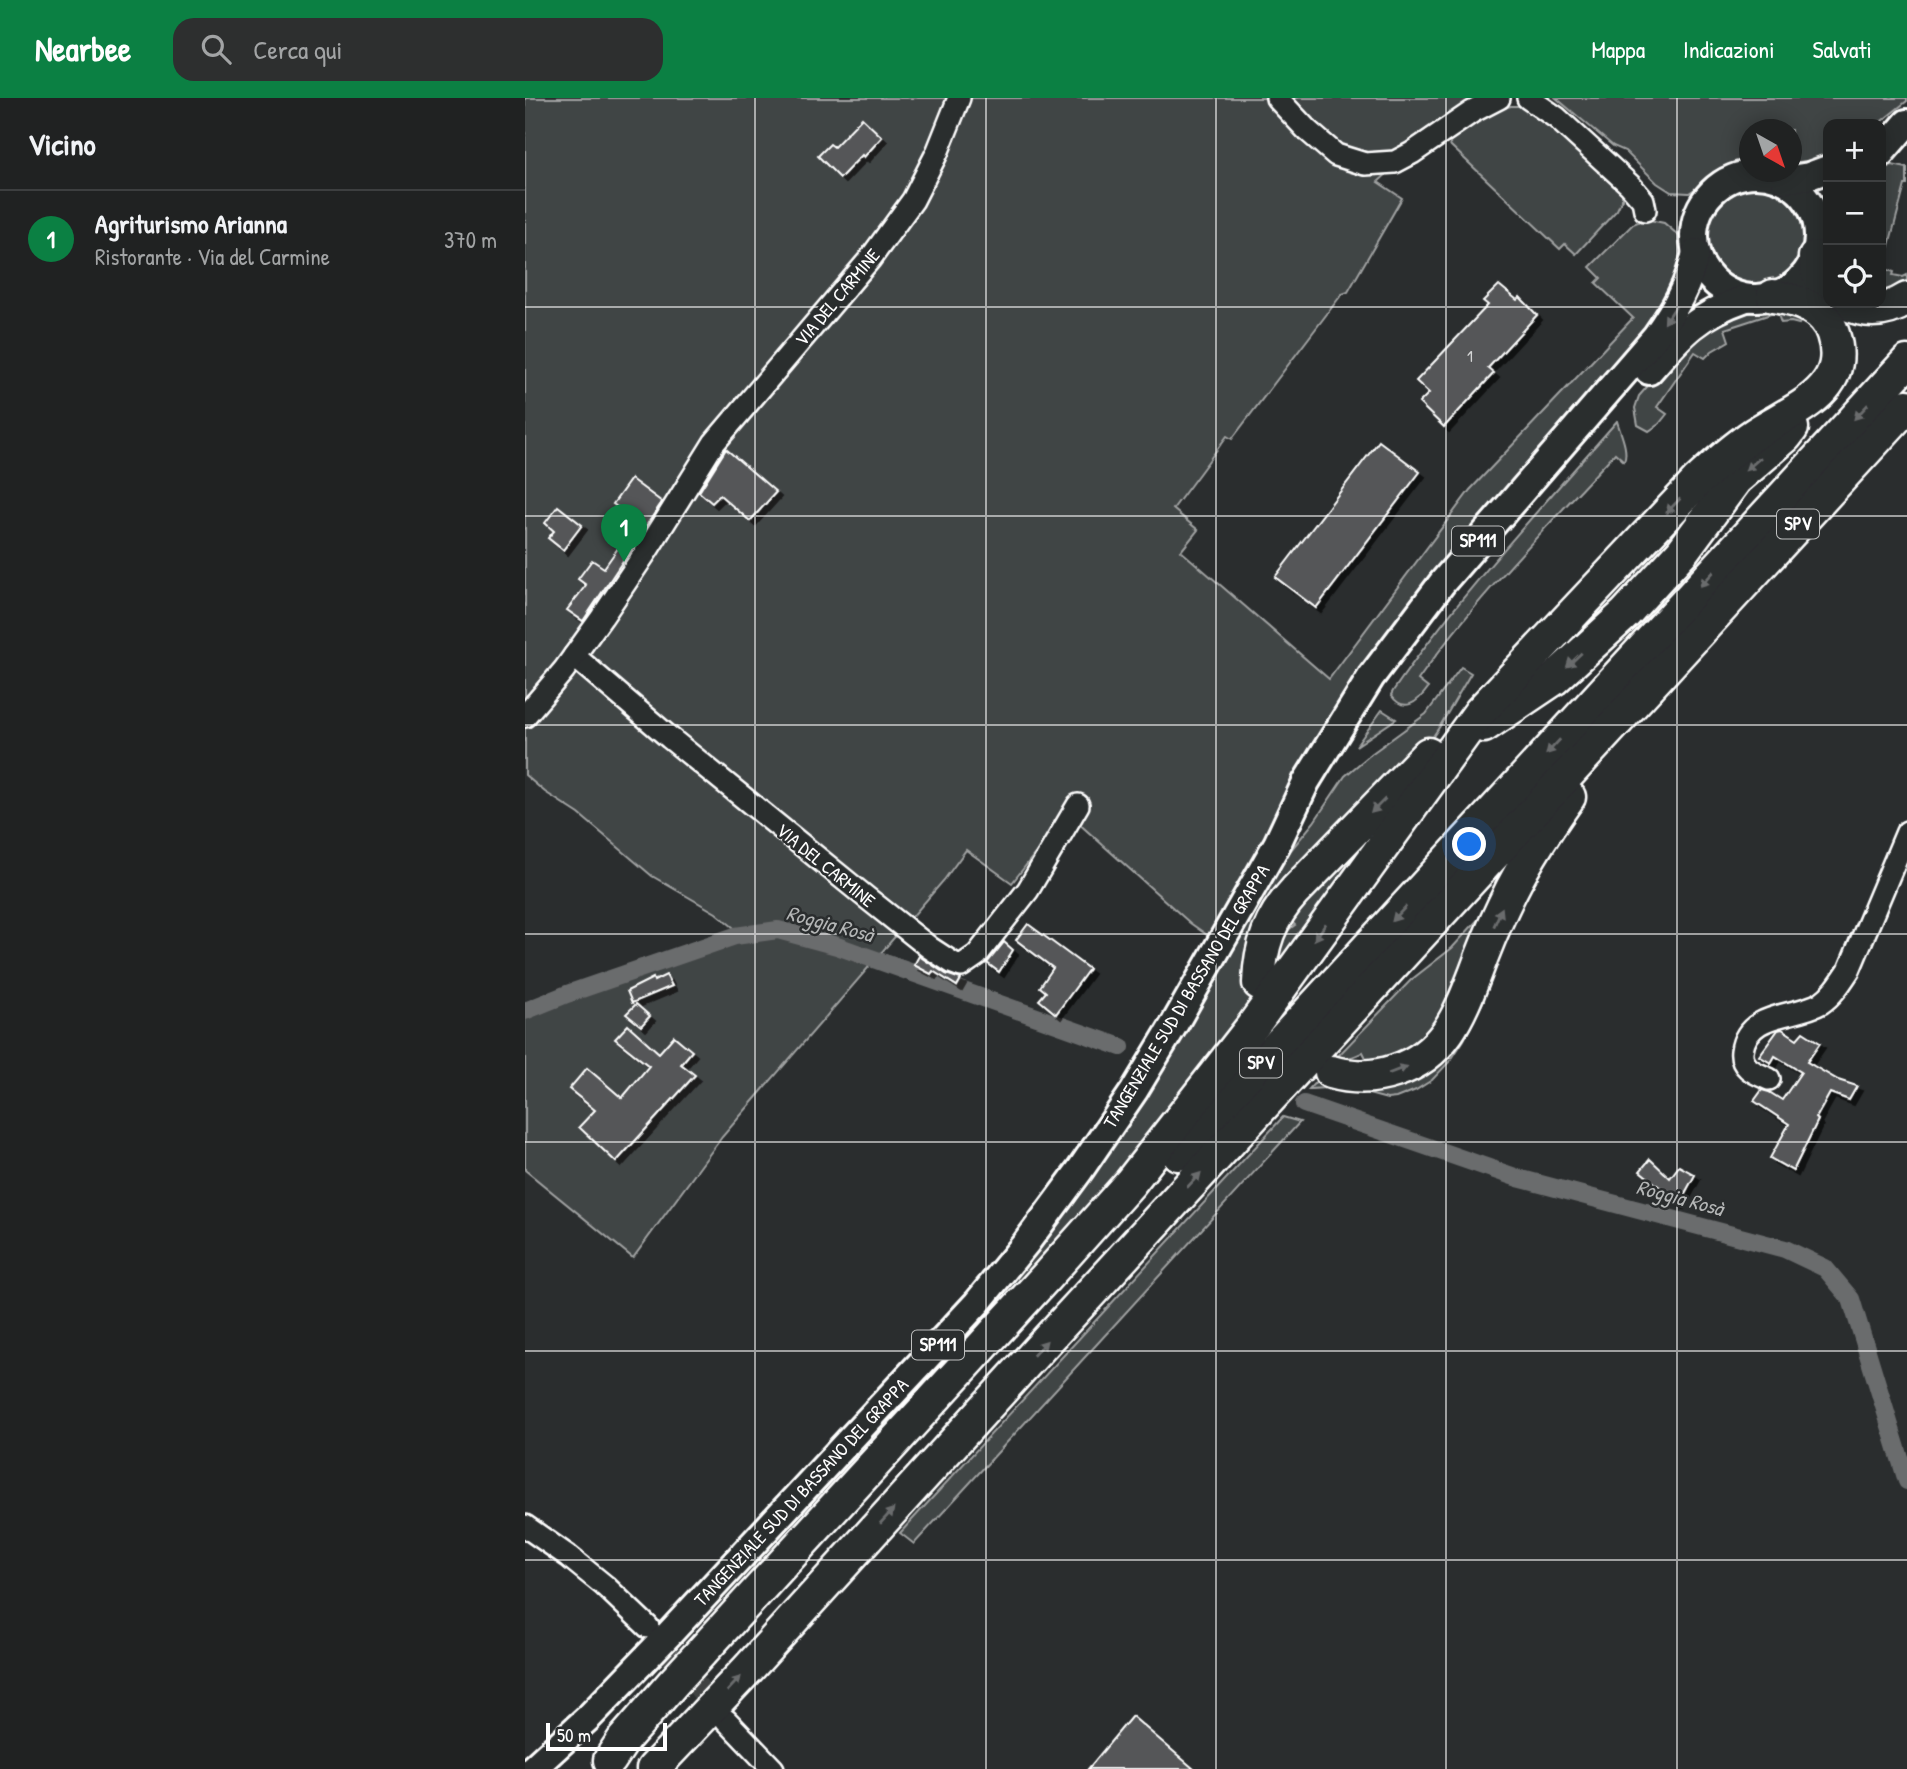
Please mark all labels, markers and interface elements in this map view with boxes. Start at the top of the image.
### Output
search box [173,18,663,81]
text: Nearbee [35,27,131,71]
icon: search [197,30,235,68]
text: Cerca qui [253,32,342,67]
text: Mappa [1591,33,1645,65]
text: Indicazioni [1683,33,1775,65]
text: Salvati [1813,33,1872,65]
north arrow [1739,119,1802,182]
map controls [1823,119,1886,308]
button: + [1823,119,1886,182]
text: Vicino [28,124,96,164]
button: − [1823,182,1886,245]
text: Agriturismo Arianna [95,206,287,241]
text: 1 [47,224,55,255]
text: 370 m [444,224,497,255]
text: Ristorante · Via del Carmine [95,241,330,272]
street label: VIA DEL CARMINE [788,242,886,351]
button: locate [1823,245,1886,308]
one-way arrow [1663,306,1677,324]
house number: 1 [1467,345,1473,367]
one-way arrow [1853,403,1869,421]
one-way arrow [1744,456,1762,472]
one-way arrow [1665,497,1681,514]
pin: 1 [601,504,647,562]
road number: SPV [1777,510,1819,538]
road number: SP111 [1452,526,1504,556]
one-way arrow [1699,570,1715,588]
one-way arrow [1565,652,1583,668]
one-way arrow [1545,738,1561,755]
one-way arrow [1370,798,1386,814]
street label: VIA DEL CARMINE [771,817,881,913]
your location [1452,827,1486,861]
street label: TANGENZIALE SUD DI BASSANO DEL GRAPPA [1097,859,1275,1133]
water label: Roggia Rosà [783,898,879,950]
one-way arrow [1391,905,1407,922]
one-way arrow [1492,907,1504,927]
one-way arrow [1314,923,1328,941]
road number: SPV [1240,1048,1282,1078]
one-way arrow [1388,1064,1409,1075]
one-way arrow [1186,1171,1202,1189]
water label: Roggia Rosà [1633,1172,1729,1224]
road number: SP111 [912,1330,964,1360]
one-way arrow [1032,1339,1048,1357]
street label: TANGENZIALE SUD DI BASSANO DEL GRAPPA [688,1372,914,1612]
one-way arrow [878,1508,894,1525]
one-way arrow [725,1676,741,1693]
scale bar [546,1720,667,1752]
text: 50 m [557,1722,591,1748]

